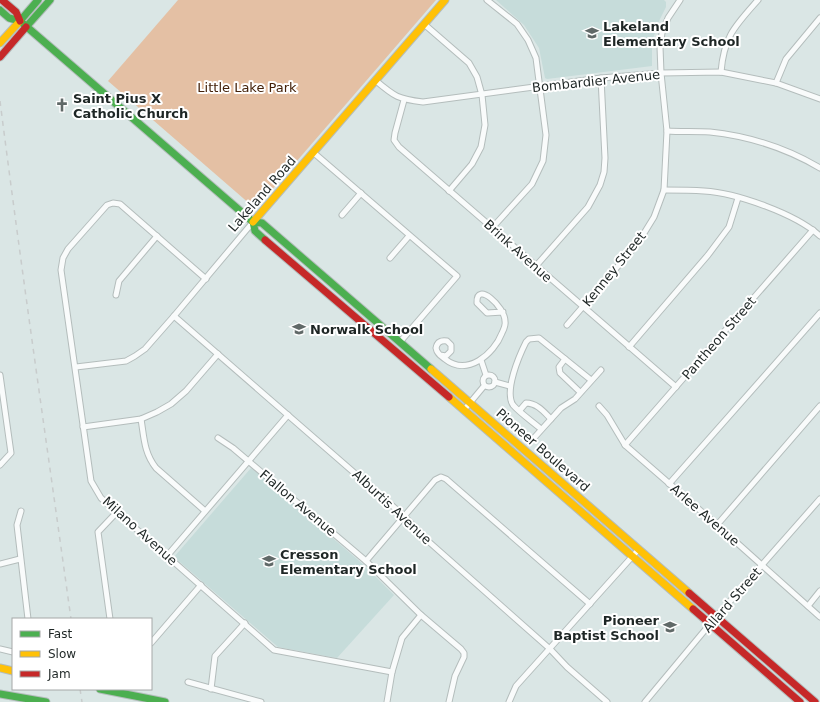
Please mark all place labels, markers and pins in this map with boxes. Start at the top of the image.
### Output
place label: Lakeland Elementary School [603,19,740,49]
school or university icon: Lakeland Elementary School [584,25,600,41]
place label: Saint Pius X Catholic Church [73,91,188,121]
church icon: Saint Pius X Catholic Church [54,97,70,113]
school or university icon: Norwalk School [291,321,307,337]
place label: Norwalk School [310,322,423,337]
place label: Cresson Elementary School [280,547,417,577]
school or university icon: Cresson Elementary School [261,553,277,569]
place label: Pioneer Baptist School [553,613,660,643]
school or university icon: Pioneer Baptist School [662,619,678,635]

